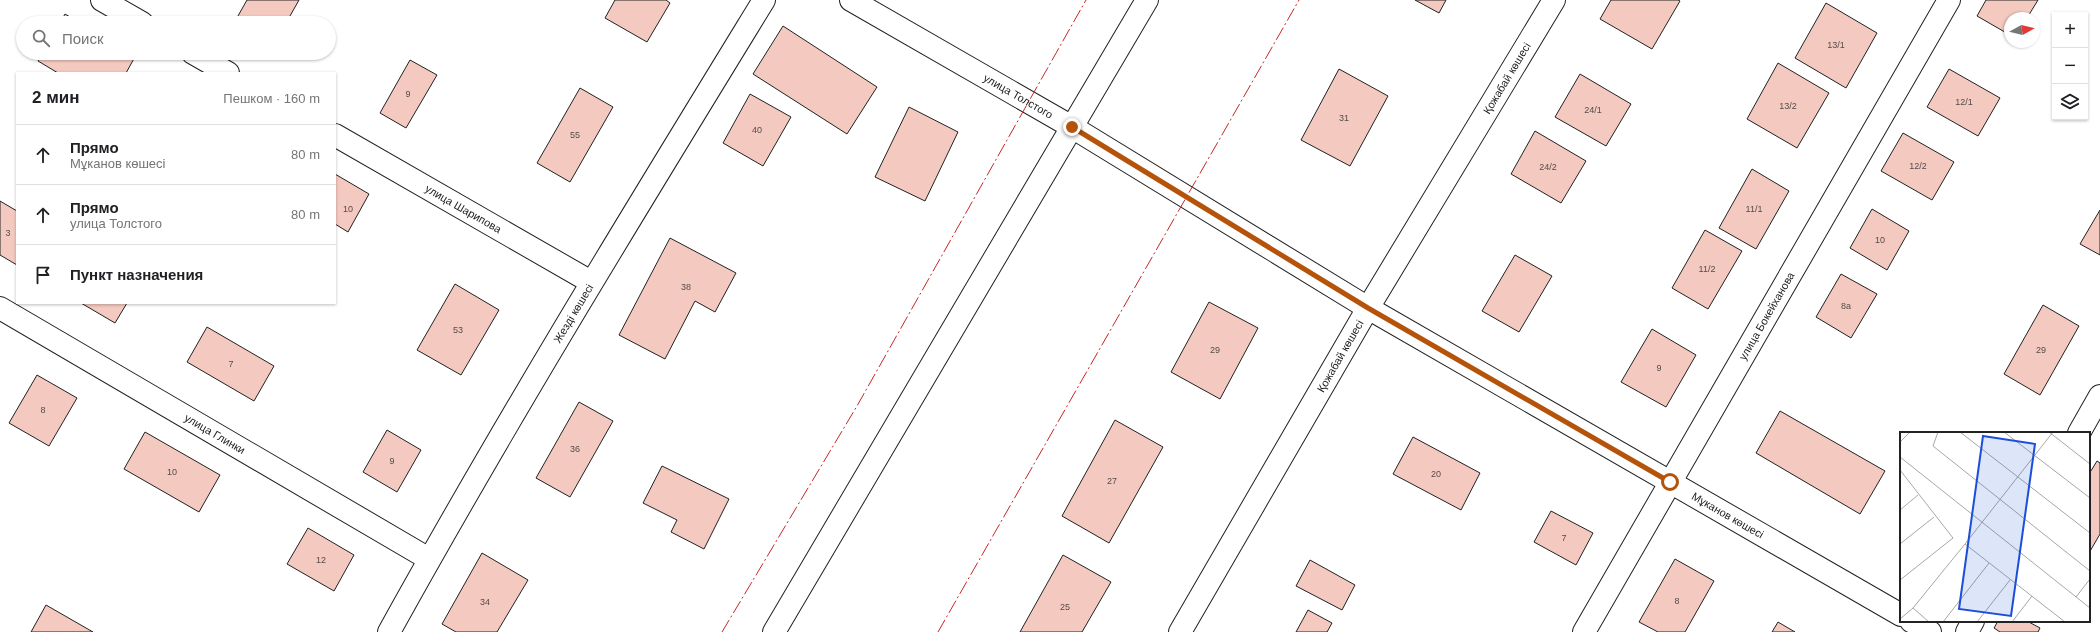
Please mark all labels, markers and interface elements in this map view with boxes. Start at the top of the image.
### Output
north arrow [2004,12,2040,48]
map controls [2052,12,2088,120]
button: + [2052,12,2088,48]
search box [16,16,336,60]
icon: search [30,27,52,49]
text: Поиск [62,30,104,47]
street label: Қожабай көшесі [1481,40,1533,116]
house number: 13/1 [1827,40,1845,50]
button: − [2052,48,2088,84]
street label: улица Толстого [982,72,1055,121]
button: layers [2052,84,2088,120]
text: 2 мин [32,88,79,107]
house number: 9 [405,89,411,99]
text: Пешком · 160 m [223,91,320,106]
house number: 12/1 [1955,97,1973,107]
house number: 13/2 [1779,101,1797,111]
house number: 24/1 [1584,105,1602,115]
house number: 31 [1339,113,1349,123]
route end [1063,118,1081,136]
house number: 40 [752,125,762,135]
house number: 55 [570,130,580,140]
text: Прямо [70,139,119,156]
icon: ahead [32,144,54,166]
text: 80 m [291,147,320,162]
text: Мұканов көшесі [70,156,165,171]
house number: 12/2 [1909,161,1927,171]
house number: 24/2 [1539,162,1557,172]
street label: улица Шарипова [423,182,504,236]
text: Прямо [70,199,119,216]
icon: ahead [32,204,54,226]
house number: 10 [343,204,353,214]
house number: 11/1 [1746,204,1762,214]
text: 80 m [291,207,320,222]
text: улица Толстого [70,216,162,231]
house number: 3 [5,228,11,238]
house number: 10 [1875,235,1885,245]
icon: arrive [32,264,54,286]
house number: 11/2 [1699,264,1715,274]
text: Пункт назначения [70,266,203,283]
street label: улица Бокейханова [1736,269,1797,362]
street label: Жезді көшесі [551,282,596,345]
house number: 38 [681,282,691,292]
house number: 8а [1841,301,1851,311]
street label: Қожабай көшесі [1315,318,1366,394]
house number: 53 [453,325,463,335]
house number: 29 [1210,345,1220,355]
house number: 29 [2036,345,2046,355]
house number: 7 [228,359,234,369]
house number: 9 [1656,363,1662,373]
house number: 8 [40,405,46,415]
street label: улица Глинки [182,411,247,456]
inset map [1900,432,2090,622]
house number: 36 [570,444,580,454]
house number: 9 [389,456,395,466]
house number: 10 [167,467,177,477]
house number: 20 [1431,469,1441,479]
route start [1661,473,1679,491]
house number: 27 [1107,476,1117,486]
street label: Мұканов көшесі [1690,490,1766,541]
house number: 7 [1561,533,1567,543]
house number: 12 [316,555,326,565]
house number: 8 [1674,596,1680,606]
house number: 34 [480,597,490,607]
house number: 25 [1060,602,1070,612]

